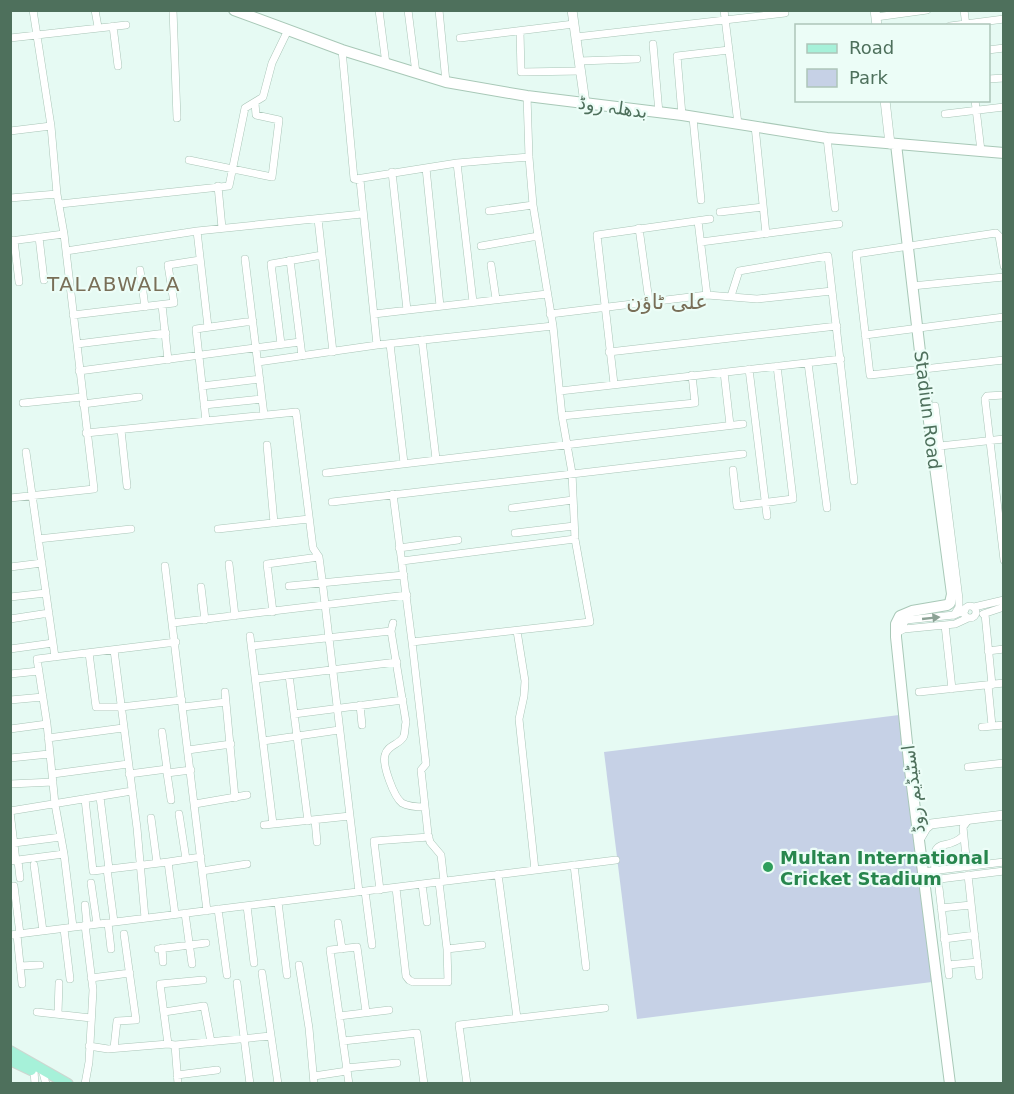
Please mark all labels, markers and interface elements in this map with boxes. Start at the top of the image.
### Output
legend [795,24,990,102]
text: Road [849,37,894,58]
text: Park [849,67,888,88]
street label: بدھلہ روڈ [577,92,649,123]
district label: TALABWALA [46,272,181,296]
district label: علی ٹاؤن [626,290,708,314]
street label: Stadiun Road [910,349,946,471]
one-way arrow [922,613,941,622]
street label: اسٹیڈیم روڈ [897,744,930,834]
place label: Multan International Cricket Stadium [780,847,989,889]
marker: Multan International Cricket Stadium [761,860,775,874]

